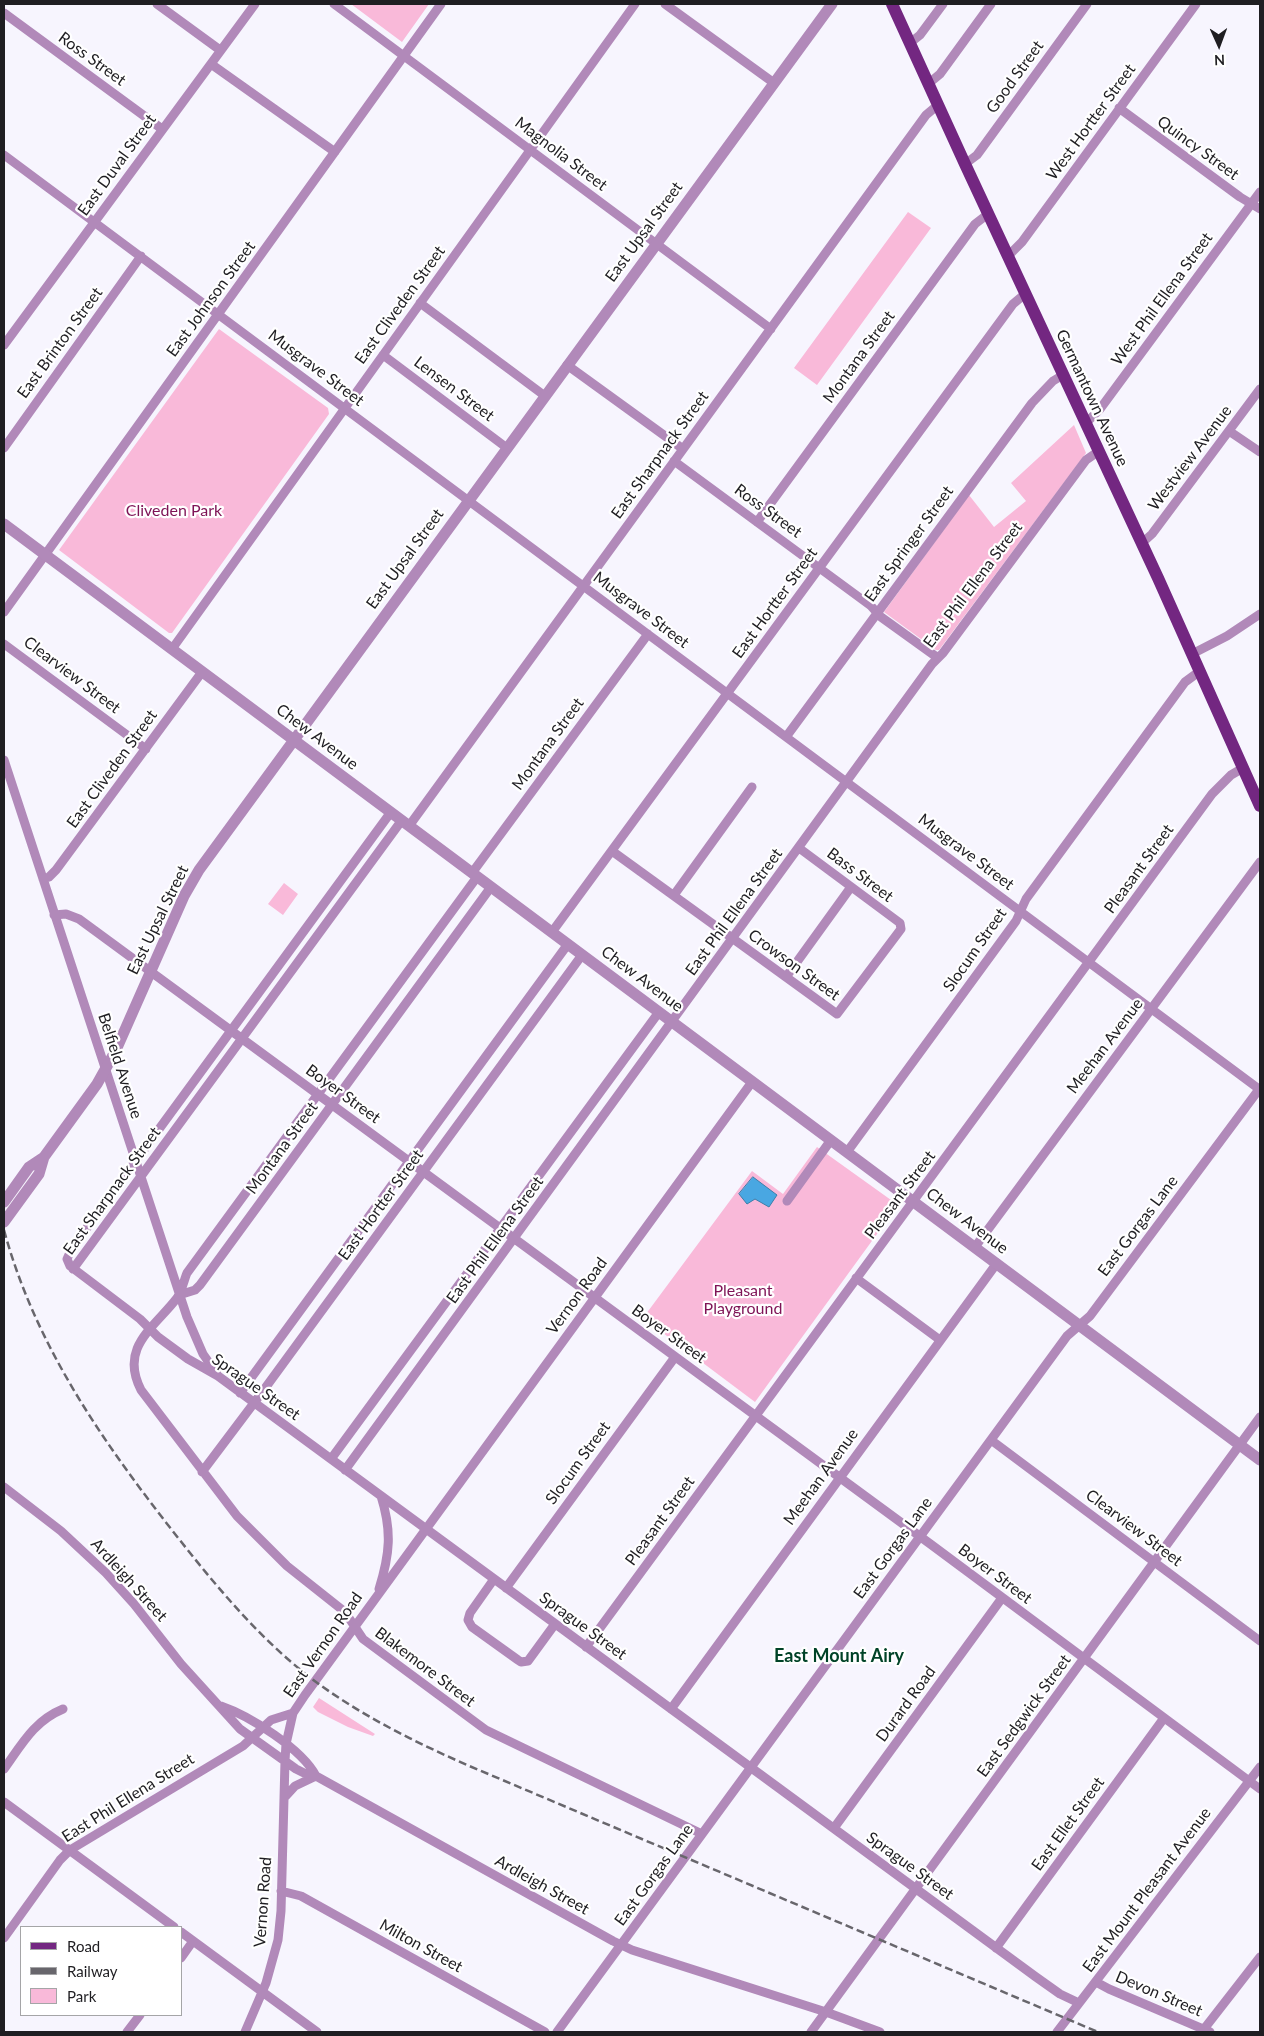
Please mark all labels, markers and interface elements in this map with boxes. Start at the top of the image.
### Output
north arrow [1194,20,1244,70]
street label: Ross Street [55,28,129,90]
street label: Good Street [982,37,1048,117]
text: N [1214,52,1225,69]
street label: West Hortter Street [1042,60,1140,184]
street label: East Duval Street [74,110,160,220]
street label: Quincy Street [1153,112,1243,184]
street label: Magnolia Street [511,113,611,195]
street label: East Upsal Street [601,178,687,286]
street label: West Phil Ellena Street [1107,229,1217,369]
street label: East Johnson Street [163,237,259,361]
street label: East Cliveden Street [351,242,449,368]
street label: East Brinton Street [13,284,107,402]
street label: Montana Street [819,307,899,407]
street label: Musgrave Street [264,326,368,410]
street label: Germantown Avenue [1052,326,1132,470]
street label: Lensen Street [410,353,498,425]
street label: East Sharpnack Street [607,387,713,523]
street label: Westview Avenue [1144,402,1236,514]
street label: Ross Street [731,480,805,542]
street label: East Springer Street [860,482,958,606]
park label: Cliveden Park [126,501,222,521]
street label: East Upsal Street [362,505,448,613]
street label: East Phil Ellena Street [919,518,1027,652]
street label: East Hortter Street [728,544,822,662]
street label: Musgrave Street [589,568,693,652]
street label: Clearview Street [20,632,124,718]
street label: Montana Street [508,694,588,794]
street label: Chew Avenue [272,700,362,774]
street label: East Cliveden Street [63,706,161,832]
street label: Musgrave Street [914,810,1018,894]
street label: Pleasant Street [1100,821,1178,917]
street label: Bass Street [823,844,897,906]
street label: East Phil Ellena Street [681,845,787,979]
street label: East Upsal Street [123,862,193,978]
street label: Slocum Street [939,905,1011,995]
street label: Crowson Street [744,925,844,1005]
street label: Chew Avenue [597,942,687,1016]
street label: Meehan Avenue [1063,995,1147,1097]
street label: Belfield Avenue [94,1011,146,1121]
street label: Boyer Street [302,1061,384,1127]
street label: Montana Street [242,1098,322,1198]
street label: East Sharpnack Street [59,1123,165,1259]
street label: East Hortter Street [334,1146,428,1264]
street label: Pleasant Street [861,1147,939,1243]
street label: East Gorgas Lane [1094,1172,1182,1280]
street label: East Phil Ellena Street [442,1173,548,1307]
street label: Chew Avenue [922,1184,1012,1258]
street label: Vernon Road [543,1254,611,1338]
park label: Pleasant Playground [704,1281,782,1319]
street label: Boyer Street [628,1301,710,1367]
street label: Sprague Street [208,1350,304,1424]
street label: Slocum Street [542,1418,614,1508]
street label: Meehan Avenue [780,1425,862,1529]
street label: Pleasant Street [621,1473,699,1569]
street label: Clearview Street [1082,1485,1186,1571]
street label: East Gorgas Lane [850,1493,936,1603]
street label: Ardleigh Street [87,1535,171,1625]
street label: Boyer Street [954,1540,1036,1608]
street label: Sprague Street [536,1588,630,1664]
street label: East Vernon Road [279,1589,367,1701]
street label: Blakemore Street [371,1623,479,1711]
district label: East Mount Airy [774,1645,904,1667]
street label: East Sedgwick Street [973,1651,1075,1781]
street label: Durard Road [872,1662,940,1746]
street label: East Phil Ellena Street [58,1749,198,1847]
street label: East Ellet Street [1028,1773,1108,1875]
street label: East Mount Pleasant Avenue [1079,1804,1215,1976]
street label: East Gorgas Lane [611,1820,697,1930]
street label: Sprague Street [863,1828,957,1904]
street label: Ardleigh Street [492,1851,592,1919]
street label: Vernon Road [250,1856,276,1948]
street label: Milton Street [376,1915,466,1977]
legend [20,1926,182,2016]
text: Road [67,1937,100,1955]
text: Railway [67,1962,118,1980]
street label: Devon Street [1113,1967,1205,2021]
text: Park [67,1987,96,2005]

